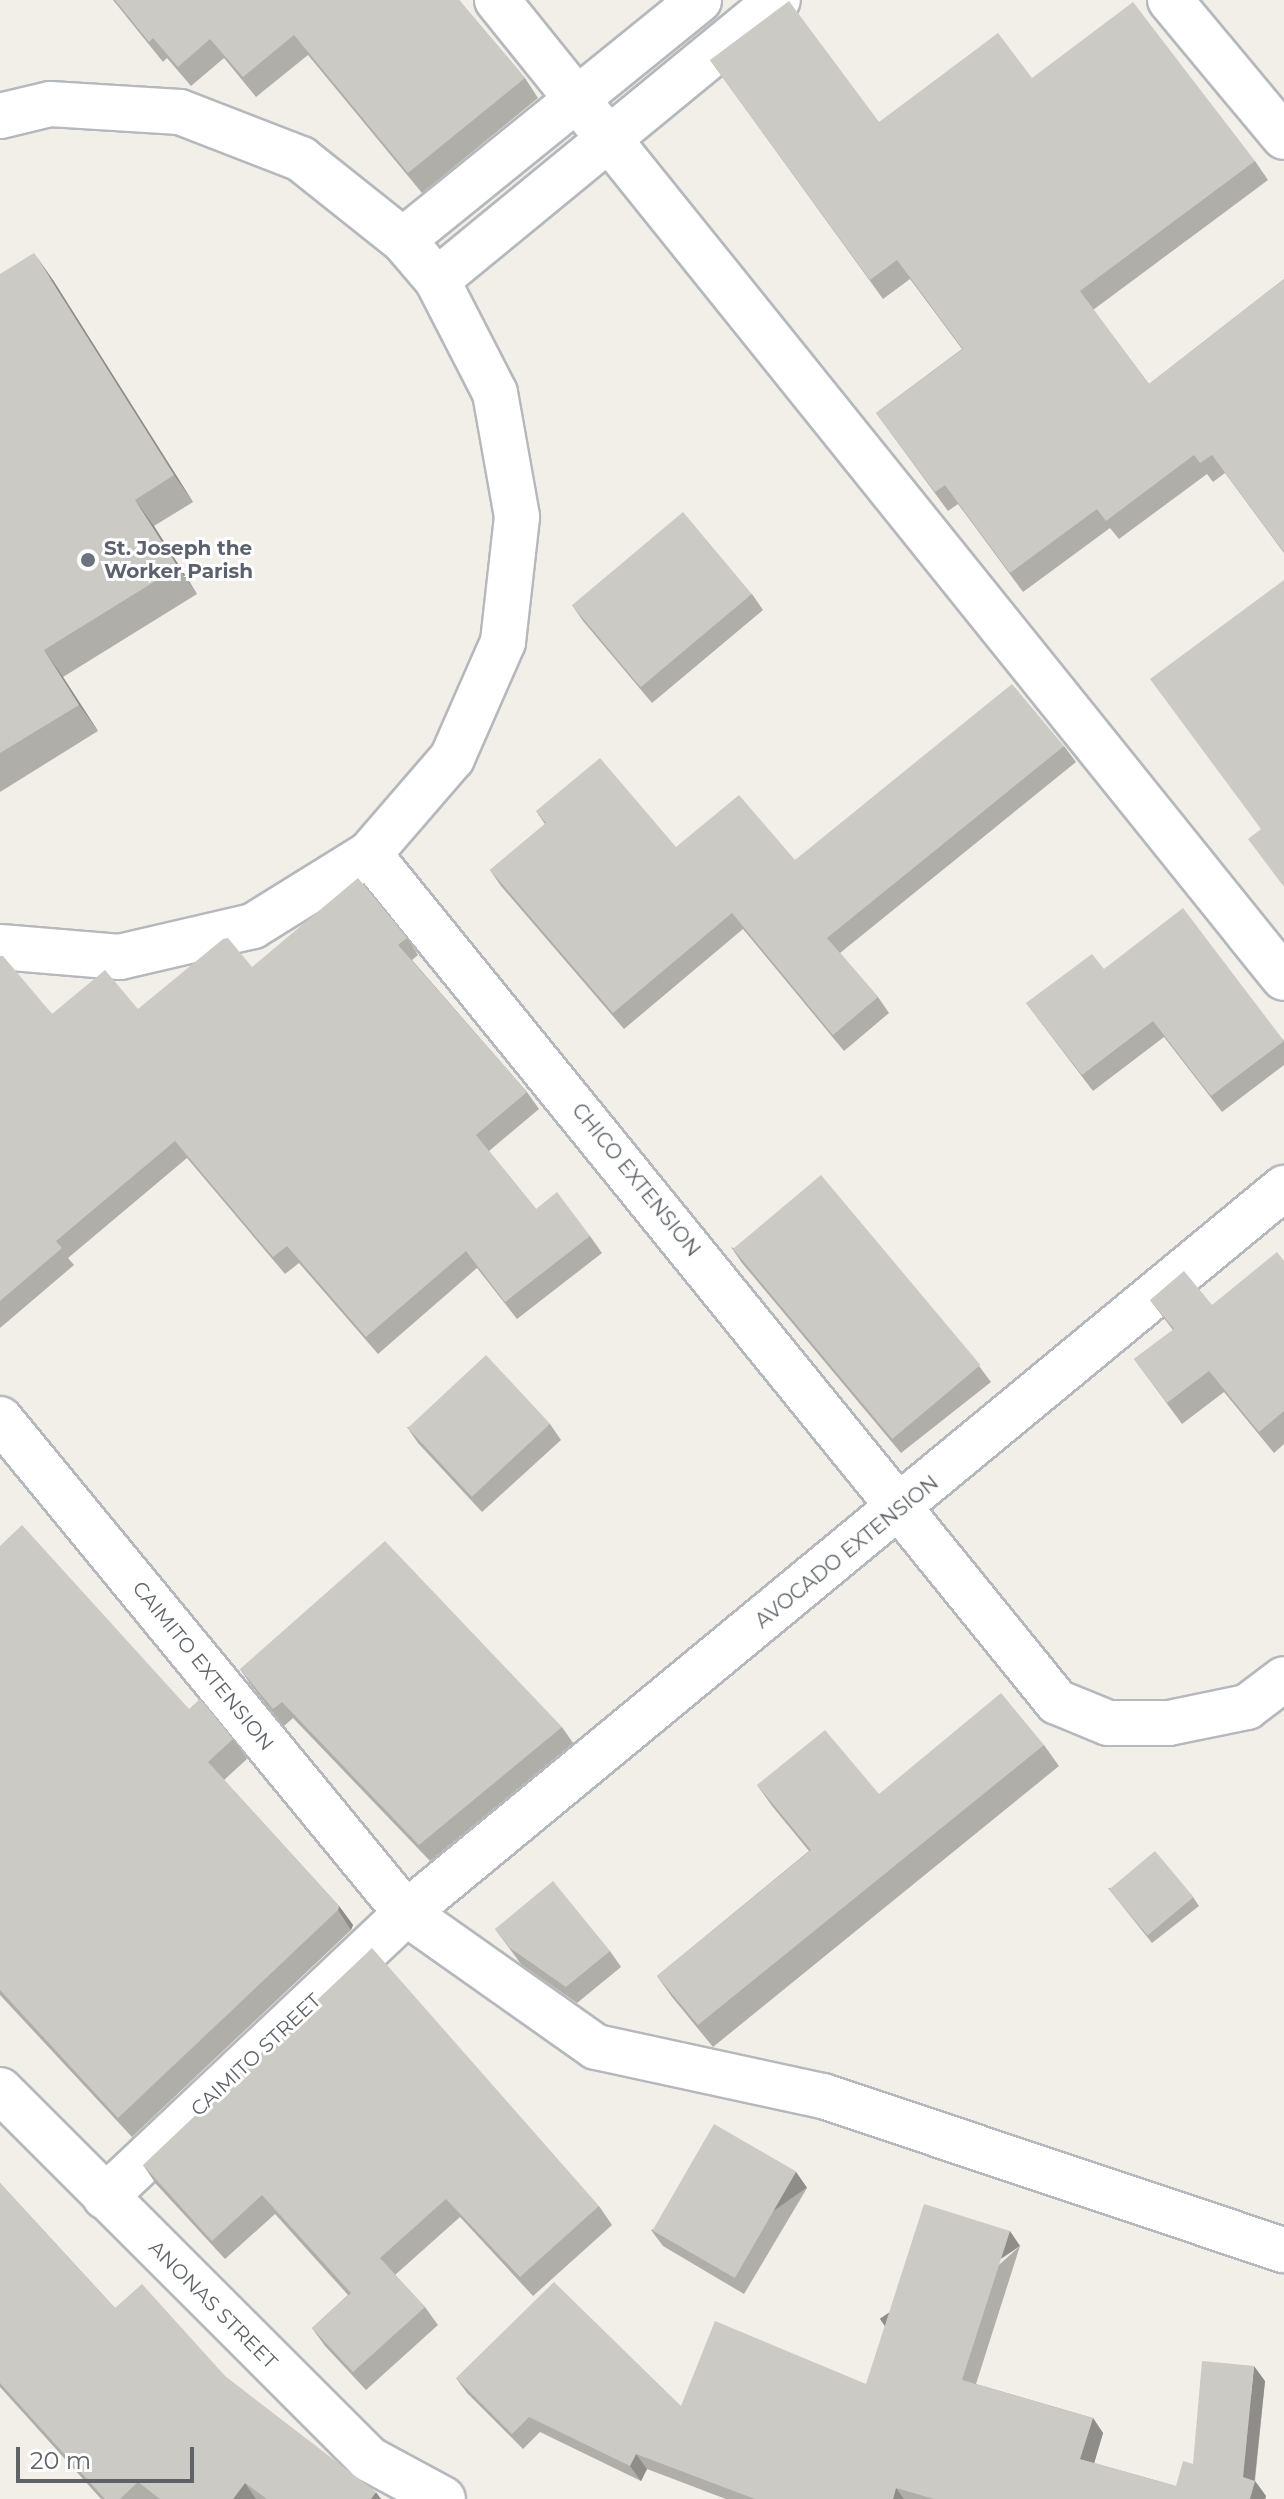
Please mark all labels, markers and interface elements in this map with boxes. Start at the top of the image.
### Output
place label: St. Joseph the Worker Parish [104,536,253,583]
marker: St. Joseph the Worker Parish [79,551,97,569]
street label: CHICO EXTENSION [567,1099,705,1261]
street label: AVOCADO EXTENSION [751,1471,943,1633]
street label: CAIMITO EXTENSION [127,1577,279,1755]
street label: CAIMITO STREET [186,1989,326,2121]
street label: ANONAS STREET [144,2236,282,2374]
scale bar [20,2431,198,2481]
text: 20 m [30,2446,91,2475]

